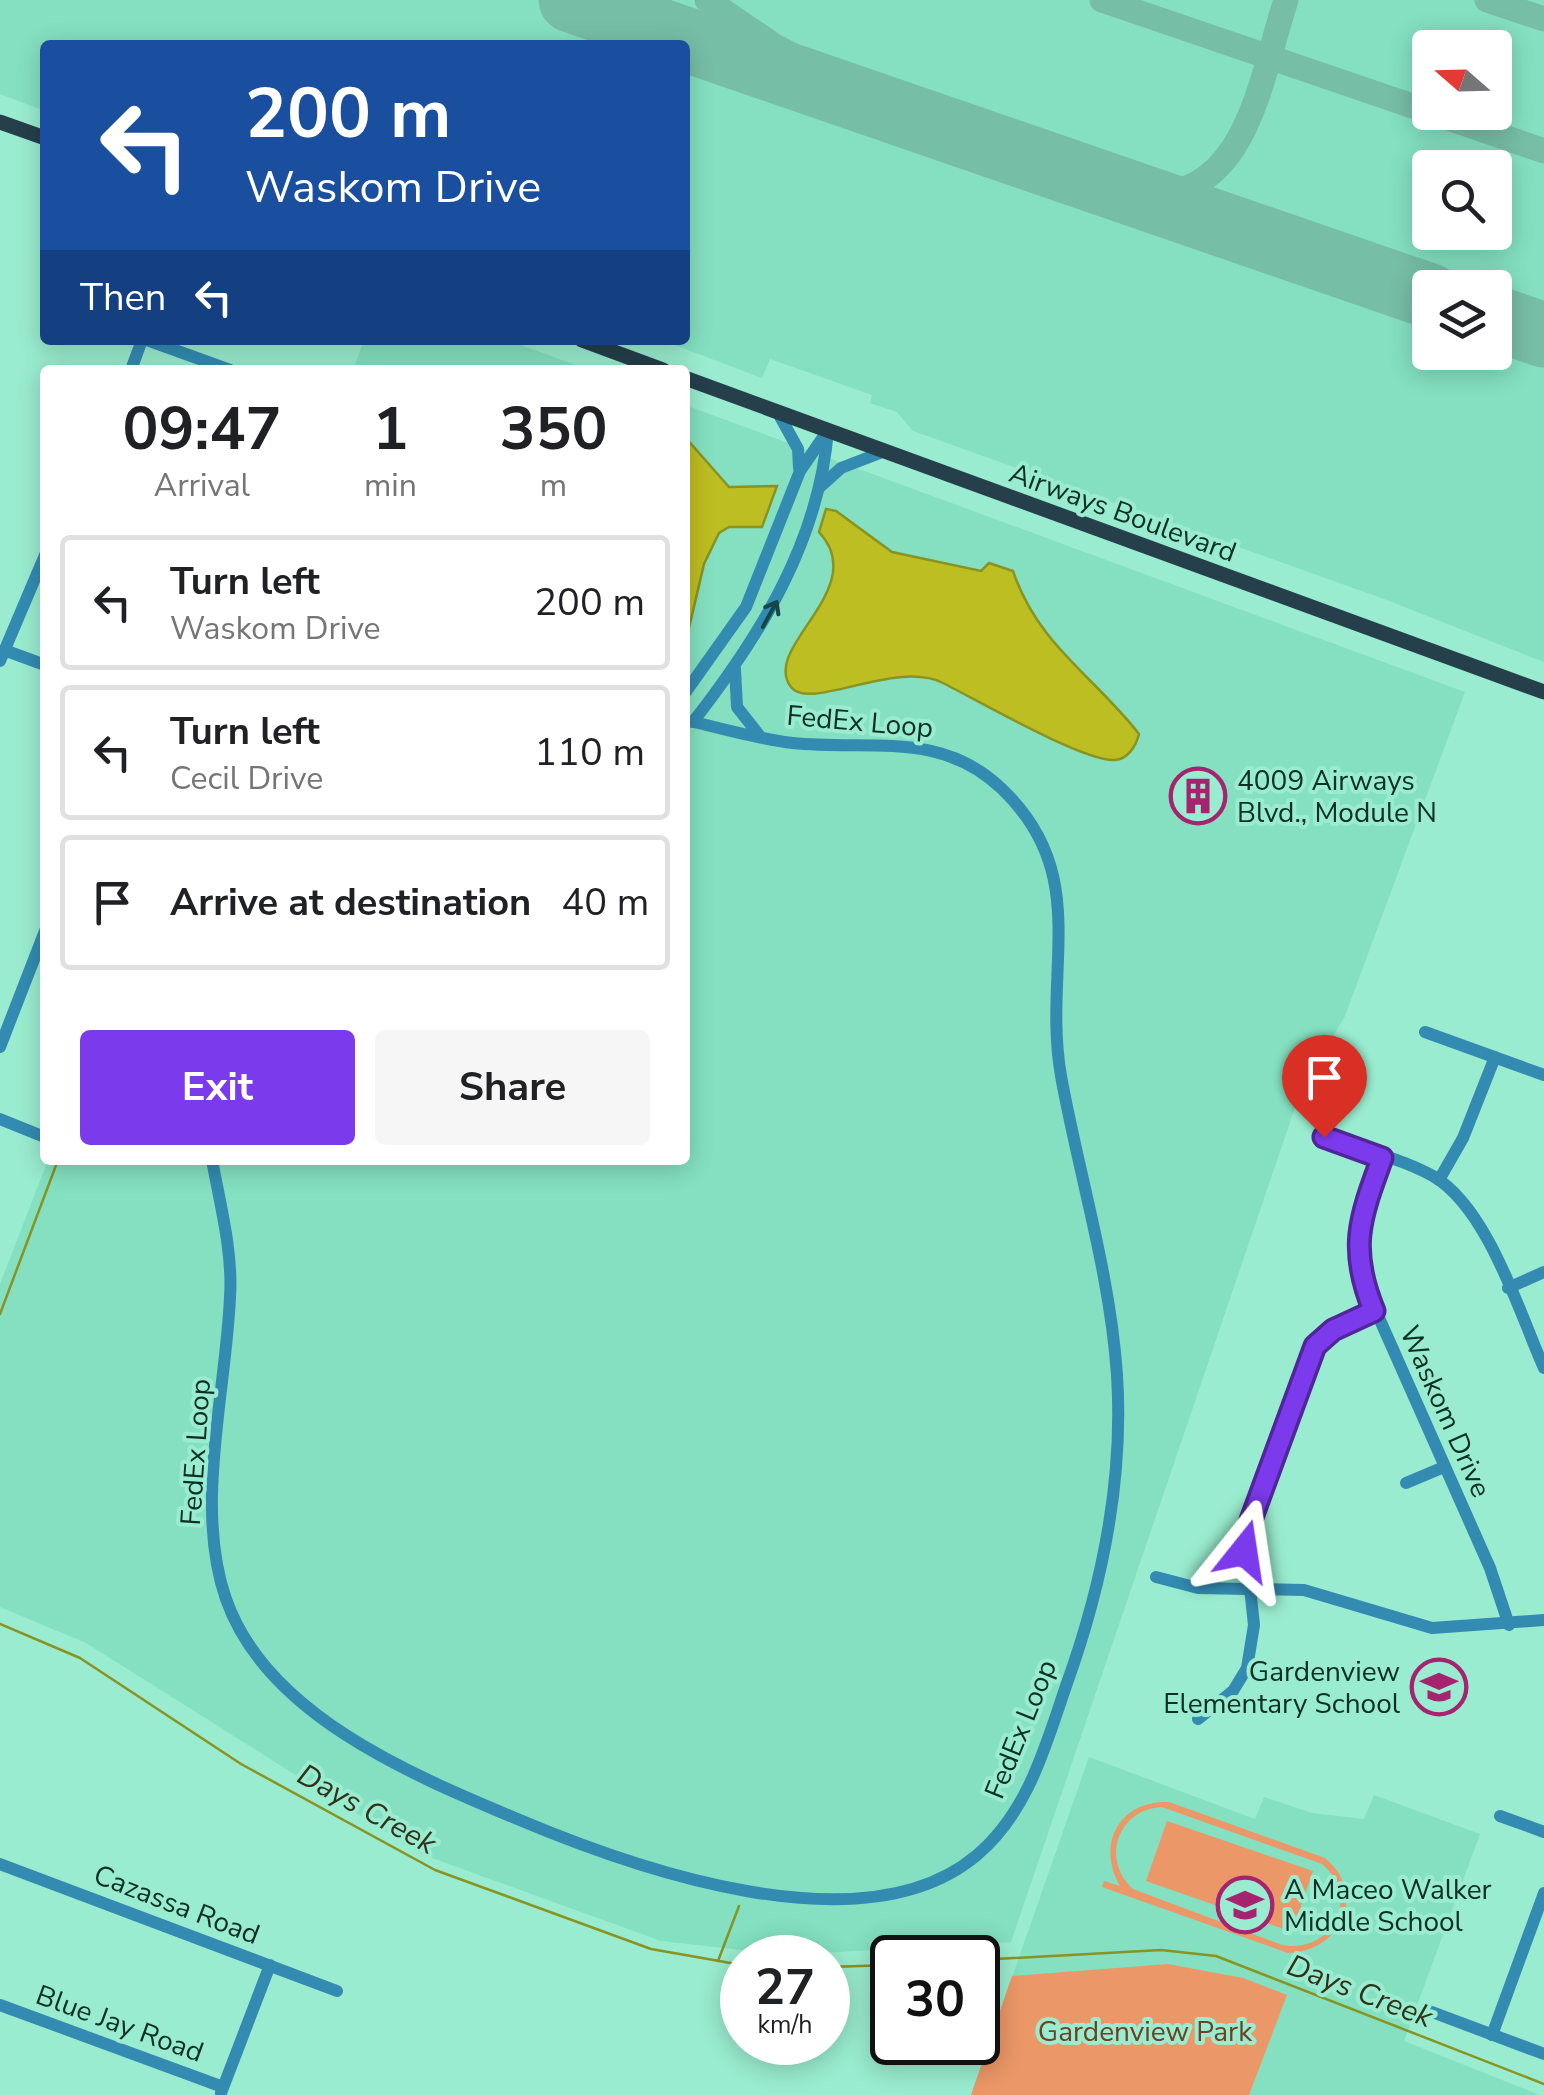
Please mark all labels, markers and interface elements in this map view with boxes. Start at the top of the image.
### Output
north arrow [1412,30,1512,130]
map controls [1412,30,1512,370]
text: 200 m [245,66,451,162]
icon: left [80,80,210,210]
button: search [1412,150,1512,250]
text: Waskom Drive [245,157,541,218]
icon: left [186,270,241,325]
button: layers [1412,270,1512,370]
text: Then [80,272,166,323]
text: 09:47 [123,388,281,470]
text: 1 [372,388,408,470]
text: 350 [499,388,607,470]
street label: Airways Boulevard [1004,454,1241,572]
text: Arrival [154,464,250,507]
text: min [364,464,417,507]
text: m [540,464,567,507]
text: Turn left [170,556,320,607]
icon: left [85,575,140,630]
text: 200 m [534,577,645,628]
one-way arrow [760,600,780,629]
text: Waskom Drive [170,607,381,650]
street label: FedEx Loop [785,697,935,747]
text: Turn left [170,706,320,757]
icon: left [85,725,140,780]
text: 110 m [534,727,645,778]
text: Cecil Drive [170,757,323,800]
place label: 4009 Airways Blvd., Module N [1237,762,1437,832]
building icon: 4009 Airways Blvd., Module N [1168,766,1228,826]
icon: arrive [85,875,140,930]
text: Arrive at destination [170,877,531,928]
text: 40 m [561,877,649,928]
button: Exit [80,1030,355,1145]
button: Share [375,1030,650,1145]
pin [1282,1035,1367,1138]
icon: arrive [1297,1050,1352,1105]
street label: Waskom Drive [1390,1319,1500,1503]
street label: FedEx Loop [172,1378,220,1527]
position arrow [1192,1499,1296,1603]
place label: Gardenview Elementary School [1163,1653,1401,1723]
street label: FedEx Loop [976,1654,1066,1805]
school or university icon: Gardenview Elementary School [1409,1657,1469,1717]
water label: Days Creek [290,1754,444,1865]
street label: Cazassa Road [88,1856,265,1954]
place label: A Maceo Walker Middle School [1284,1871,1492,1941]
school or university icon: A Maceo Walker Middle School [1215,1875,1275,1935]
speed limit sign: 30 [870,1935,1000,2065]
water label: Days Creek [1281,1945,1439,2038]
text: 27 [755,1953,815,2022]
street label: Blue Jay Road [31,1976,209,2072]
text: km/h [757,2008,813,2042]
park label: Gardenview Park [1038,2013,1253,2051]

